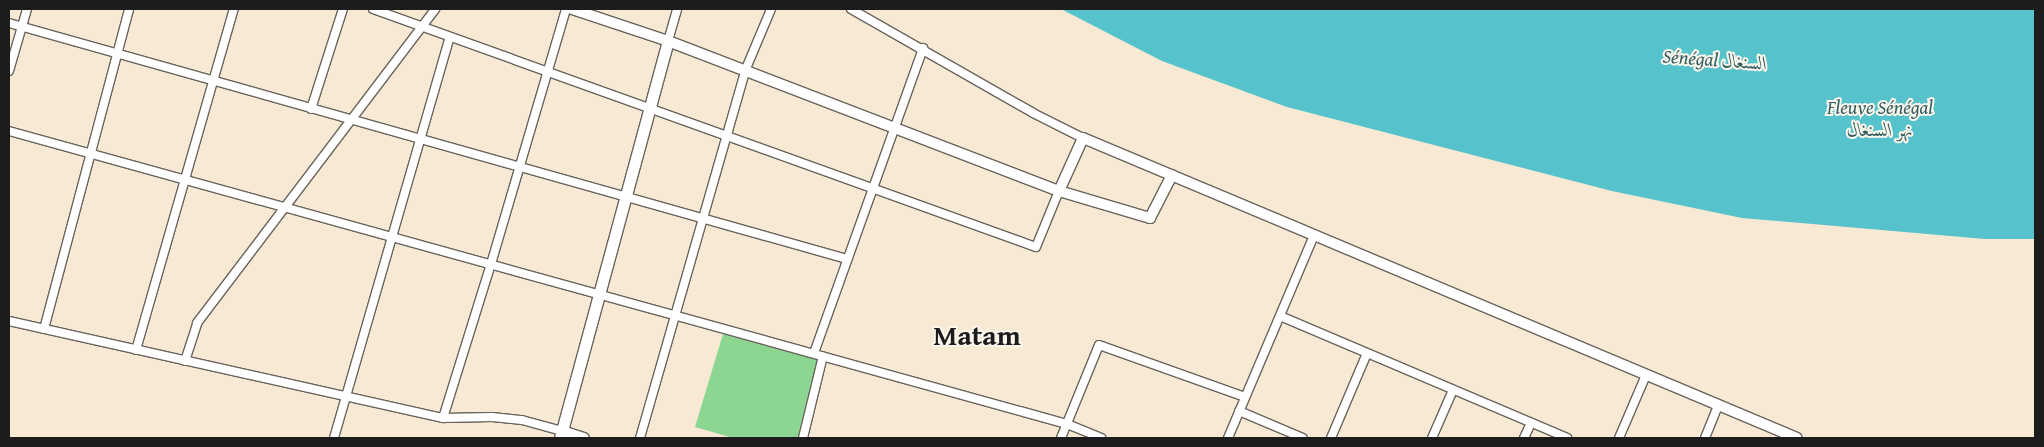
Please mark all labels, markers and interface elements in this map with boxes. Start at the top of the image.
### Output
water label: Sénégal السنغال [1662,45,1768,75]
water label: Fleuve Sénégal نهر السنغال [1827,97,1933,141]
district label: Matam [933,318,1021,352]

